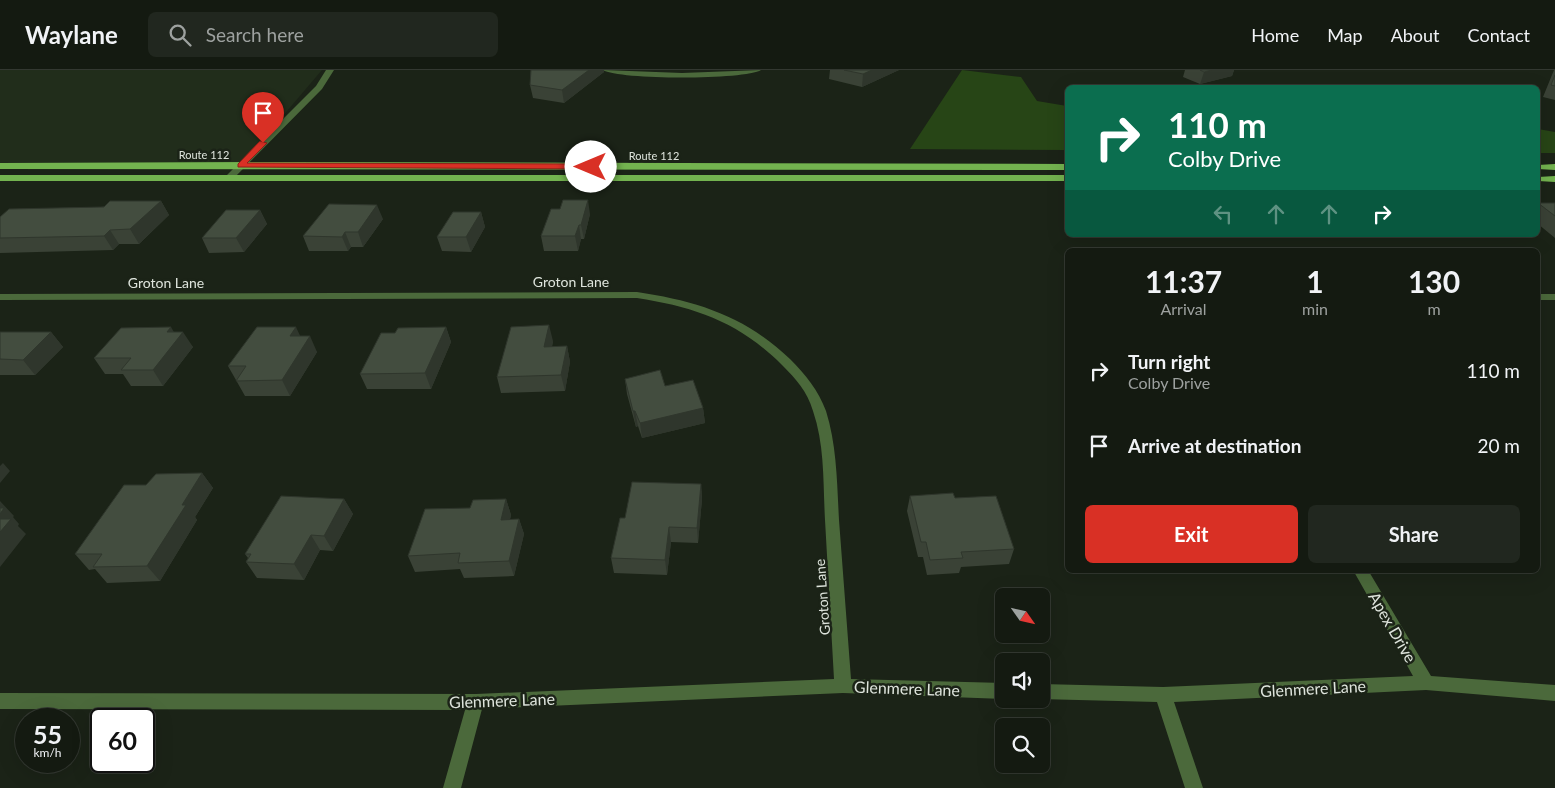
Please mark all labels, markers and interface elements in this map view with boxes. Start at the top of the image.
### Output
search box [148,12,498,57]
text: Waylane [25,20,118,49]
icon: search [166,21,194,49]
text: Search here [206,23,304,46]
text: Home [1251,24,1299,46]
text: Map [1327,24,1363,46]
text: About [1391,24,1440,46]
text: Contact [1468,24,1530,46]
pin [242,92,284,143]
icon: arrive [249,99,277,127]
text: 110 m [1168,103,1267,145]
icon: right [1085,105,1150,170]
position arrow [564,140,616,192]
text: Colby Drive [1168,145,1281,172]
street label: Route 112 [179,148,229,161]
street label: Route 112 [629,149,679,162]
icon: left [1209,200,1237,228]
icon: ahead [1262,200,1290,228]
icon: ahead [1315,200,1343,228]
icon: right [1368,200,1396,228]
text: 11:37 [1145,263,1222,299]
text: 1 [1306,263,1324,299]
text: 130 [1408,263,1460,299]
street label: Groton Lane [533,273,609,290]
street label: Groton Lane [128,274,204,291]
text: Arrival [1160,299,1207,318]
text: min [1302,299,1328,318]
text: m [1427,299,1441,318]
text: Turn right [1128,350,1210,373]
icon: right [1085,357,1113,385]
text: 110 m [1466,359,1520,382]
text: Colby Drive [1128,373,1210,392]
icon: arrive [1085,432,1113,460]
text: Arrive at destination [1128,434,1301,457]
text: 20 m [1477,434,1520,457]
button: Exit [1085,505,1298,563]
button: Share [1308,505,1520,563]
street label: Groton Lane [811,558,833,636]
north arrow [995,588,1050,642]
map controls [995,588,1050,773]
street label: Apex Drive [1365,588,1421,666]
button: sound [995,653,1050,708]
street label: Glenmere Lane [1260,676,1366,700]
street label: Glenmere Lane [854,677,960,699]
street label: Glenmere Lane [449,689,555,711]
speed limit sign: 60 [90,708,155,773]
button: search [995,718,1050,773]
text: 55 [33,719,62,749]
text: km/h [33,745,62,760]

